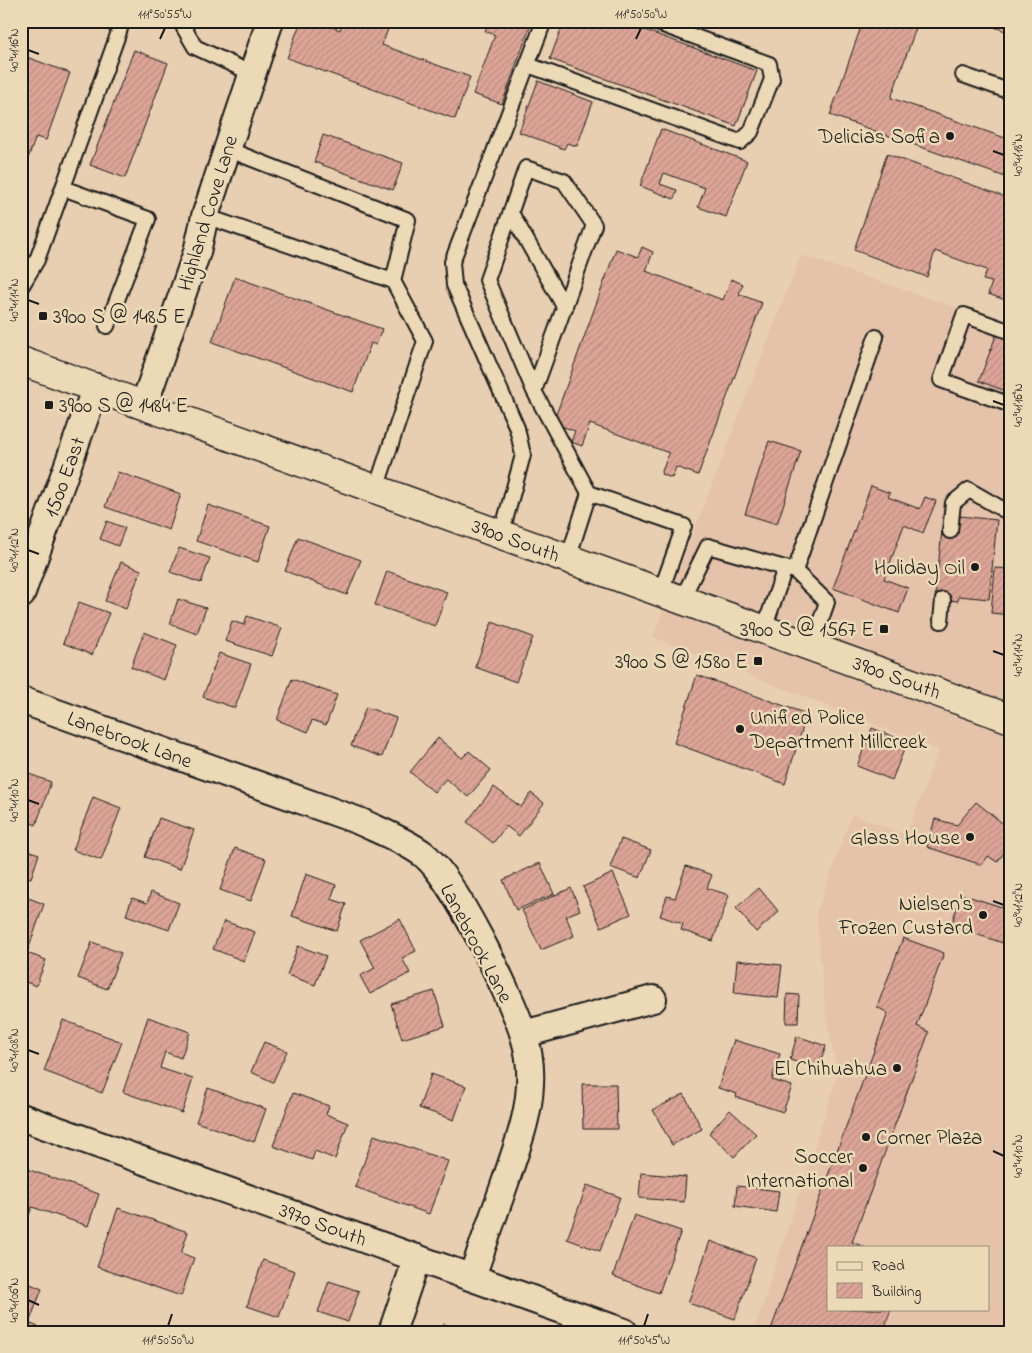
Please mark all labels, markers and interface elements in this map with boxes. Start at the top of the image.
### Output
text: 111°50'55"W [138,6,192,24]
text: 111°50'50"W [615,6,667,24]
text: 40°41'16"N [6,28,24,72]
place label: Delicias Sofia [817,123,940,153]
marker: Delicias Sofia [944,130,956,142]
street label: Highland Cove Lane [171,131,249,296]
text: 40°41'18"N [1010,134,1028,176]
text: 40°41'14"N [6,278,24,322]
place label: 3900 S @ 1485 E [53,303,186,333]
marker: 3900 S @ 1485 E [37,310,49,322]
text: 40°41'16"N [1010,383,1028,427]
place label: 3900 S @ 1484 E [59,392,188,422]
marker: 3900 S @ 1484 E [43,399,55,411]
street label: 1500 East [37,433,94,522]
street label: 3900 South [467,512,564,572]
text: 40°41'12"N [6,528,24,572]
place label: Holiday Oil [874,554,965,586]
marker: Holiday Oil [969,561,981,573]
place label: 3900 S @ 1567 E [740,616,874,646]
marker: 3900 S @ 1567 E [878,623,890,635]
text: 40°41'14"N [1010,633,1028,677]
place label: 3900 S @ 1580 E [615,648,748,678]
street label: 3900 South [848,649,945,709]
marker: 3900 S @ 1580 E [752,655,764,667]
street label: Lanebrook Lane [63,704,197,778]
place label: Unified Police Department Millcreek [749,704,928,758]
marker: Unified Police Department Millcreek [734,723,746,735]
text: 40°41'10"N [6,778,24,822]
place label: Glass House [850,824,961,854]
marker: Glass House [964,831,976,843]
street label: Lanebrook Lane [431,879,520,1009]
text: 40°41'12"N [1010,883,1028,927]
place label: Nielsen's Frozen Custard [838,890,973,944]
marker: Nielsen's Frozen Custard [977,909,989,921]
text: 40°41'08"N [6,1028,24,1072]
place label: El Chihuahua [774,1055,887,1085]
marker: El Chihuahua [891,1062,903,1074]
place label: Corner Plaza [876,1124,982,1154]
marker: Corner Plaza [860,1131,872,1143]
text: 40°41'10"N [1010,1134,1028,1178]
place label: Soccer International [746,1143,853,1197]
marker: Soccer International [857,1162,869,1174]
street label: 3970 South [274,1196,370,1256]
legend [827,1246,990,1310]
text: Road [872,1255,905,1277]
text: 40°41'06"N [6,1278,24,1322]
text: Building [871,1281,921,1304]
text: 111°50'50"W [142,1332,194,1350]
text: 111°50'45"W [618,1332,670,1350]

